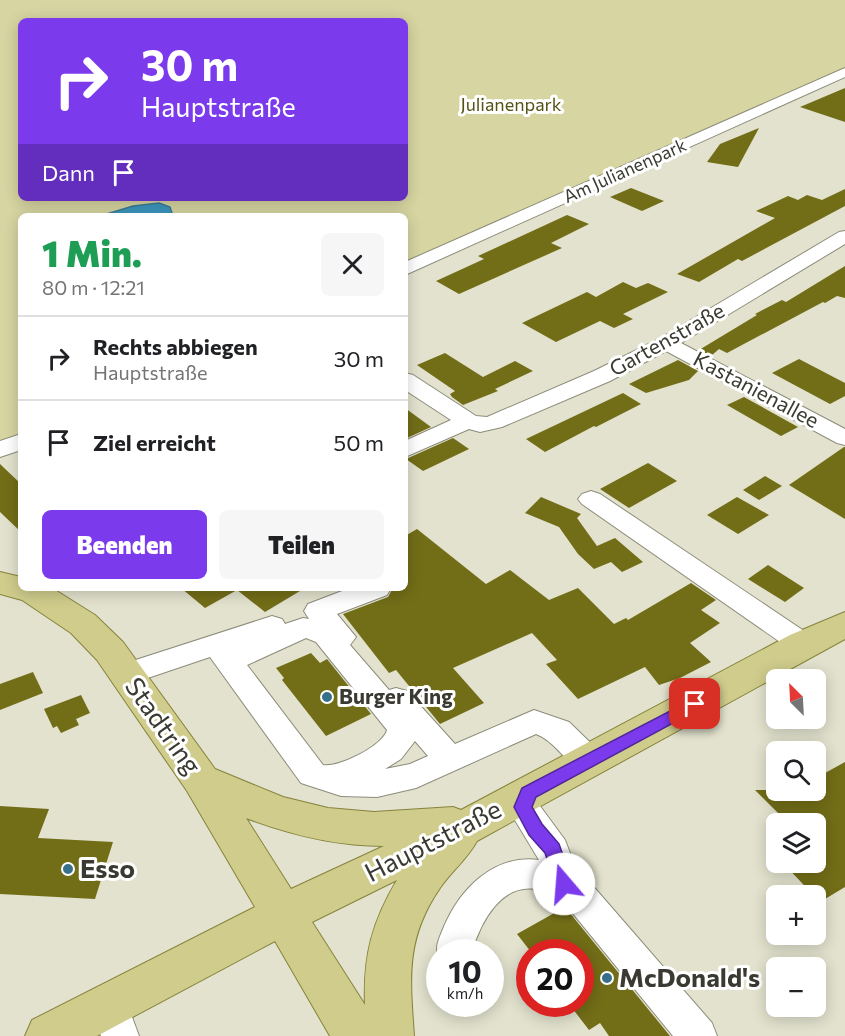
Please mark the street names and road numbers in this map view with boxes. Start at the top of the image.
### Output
street label: Am Julianenpark [560,133,690,207]
street label: Gartenstraße [604,297,728,381]
street label: Kastanienallee [690,345,824,432]
street label: Stadtring [120,671,209,779]
street label: Hauptstraße [359,792,506,887]

